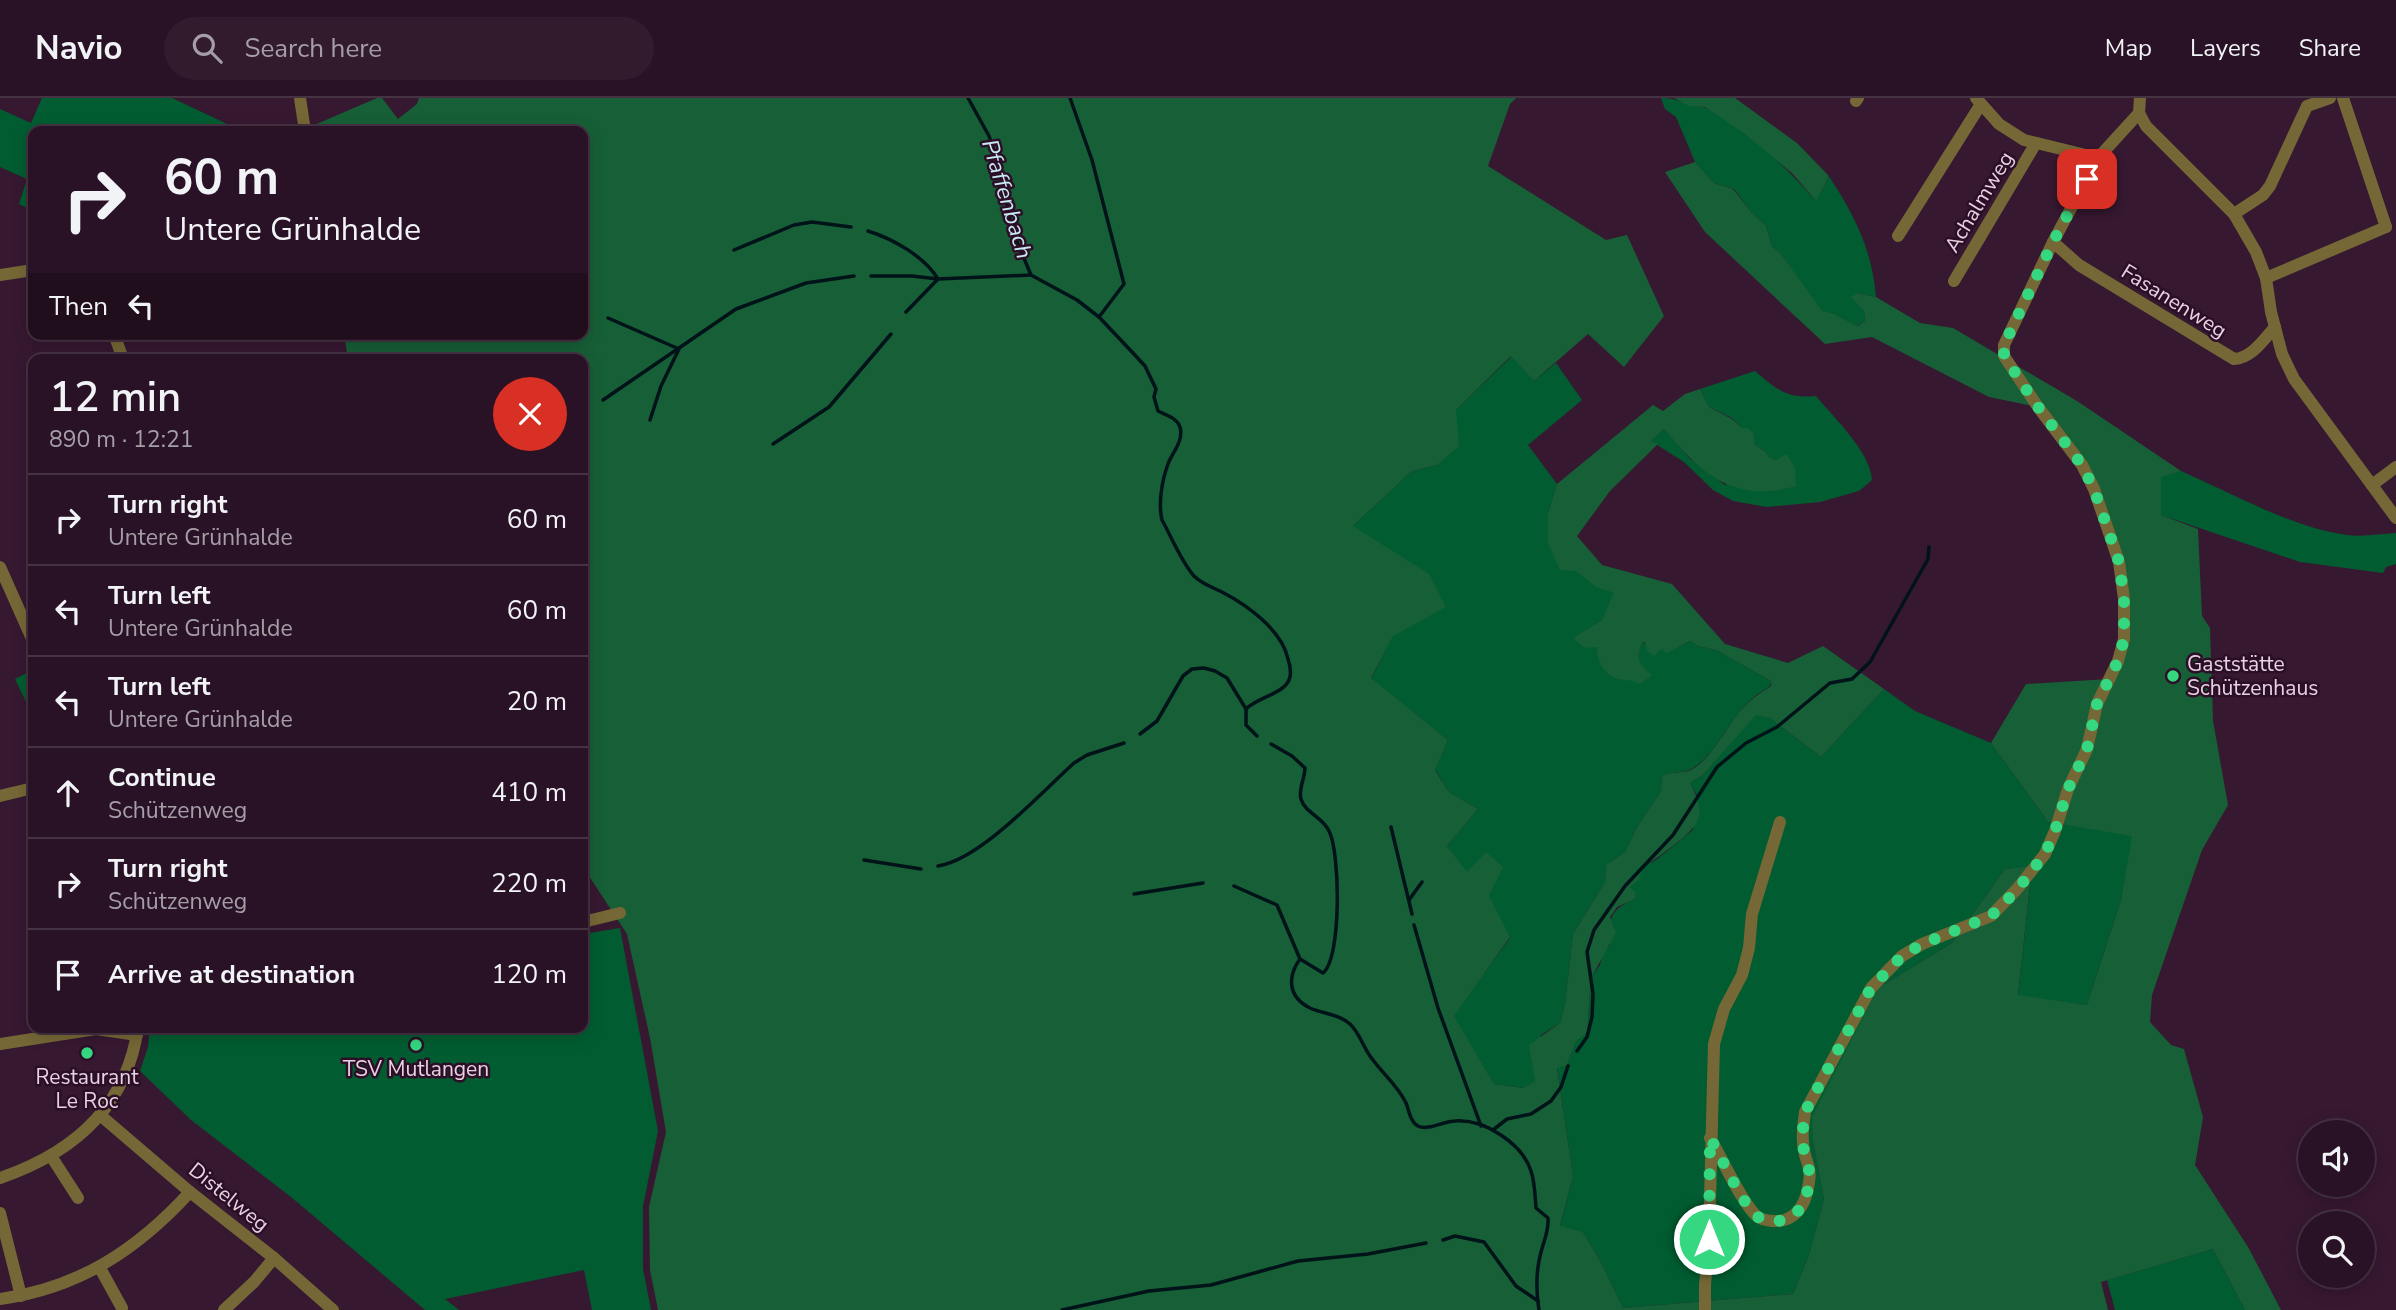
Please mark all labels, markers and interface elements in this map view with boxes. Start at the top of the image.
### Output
search box [164,17,654,80]
text: Navio [35,26,122,71]
icon: search [188,29,226,67]
text: Search here [244,31,382,66]
text: Map [2105,32,2152,64]
text: Layers [2190,32,2261,64]
text: Share [2299,32,2361,64]
water label: Pfaffenbach [974,135,1040,263]
text: 60 m [164,144,279,211]
street label: Achalmweg [1938,146,2020,258]
pin [2057,149,2117,209]
icon: right [49,154,140,245]
icon: arrive [2068,160,2106,198]
text: Untere Grünhalde [164,208,421,251]
street label: Fasanenweg [2116,258,2232,344]
icon: left [122,287,160,325]
text: Then [49,289,108,324]
text: 12 min [49,369,181,426]
button: close [493,377,567,451]
text: 890 m · 12:21 [49,424,194,455]
text: Turn right [108,487,227,522]
icon: right [49,501,87,539]
text: 60 m [507,502,567,537]
text: Untere Grünhalde [108,522,293,553]
text: Turn left [108,578,211,613]
icon: left [49,592,87,630]
text: 60 m [507,593,567,628]
text: Untere Grünhalde [108,613,293,644]
place label: Gaststätte Schützenhaus [2187,650,2318,702]
marker: Gaststätte Schützenhaus [2165,668,2181,684]
text: Turn left [108,669,211,704]
icon: left [49,683,87,721]
text: 20 m [507,684,567,719]
text: Untere Grünhalde [108,704,293,735]
text: Continue [108,760,216,795]
icon: ahead [49,774,87,812]
text: 410 m [491,775,567,810]
text: Schützenweg [108,795,247,826]
text: Turn right [108,851,227,886]
icon: right [49,865,87,903]
text: 220 m [491,866,567,901]
text: Schützenweg [108,886,247,917]
icon: arrive [49,956,87,994]
text: Arrive at destination [108,957,355,992]
text: 120 m [491,957,567,992]
marker: TSV Mutlangen [408,1037,424,1053]
marker: Restaurant Le Roc [79,1045,95,1061]
place label: TSV Mutlangen [343,1055,489,1083]
place label: Restaurant Le Roc [35,1063,139,1115]
map controls [2298,1120,2375,1288]
button: sound [2298,1120,2375,1197]
street label: Distelweg [183,1156,275,1238]
position arrow [1672,1202,1746,1276]
button: search [2298,1211,2375,1288]

